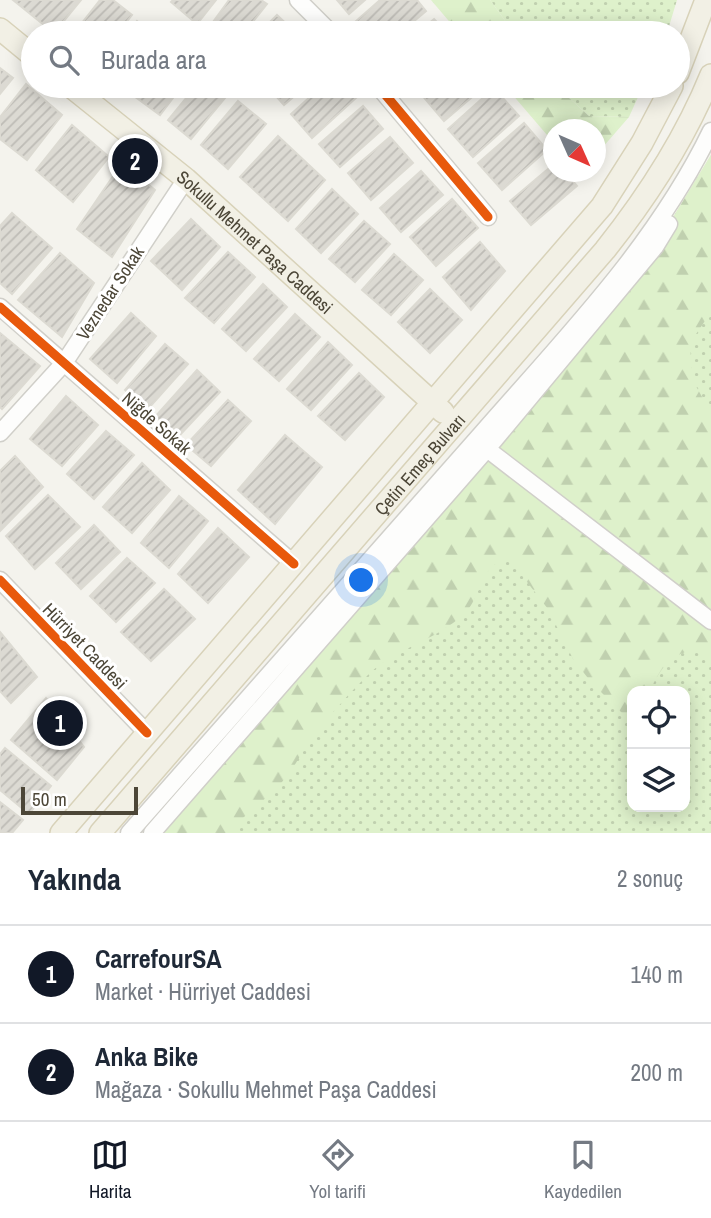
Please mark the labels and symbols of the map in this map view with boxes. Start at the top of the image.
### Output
north arrow [543,119,606,182]
pin: 2 [112,135,158,187]
street label: Sokullu Mehmet Paşa Caddesi [172,164,339,319]
street label: Veznedar Sokak [70,241,150,345]
street label: Niğde Sokak [117,386,198,461]
street label: Çetin Emeç Bulvarı [368,408,471,520]
your location [344,563,378,597]
street label: Hürriyet Caddesi [37,597,133,695]
pin: 1 [37,697,83,749]
scale bar [21,784,138,816]

